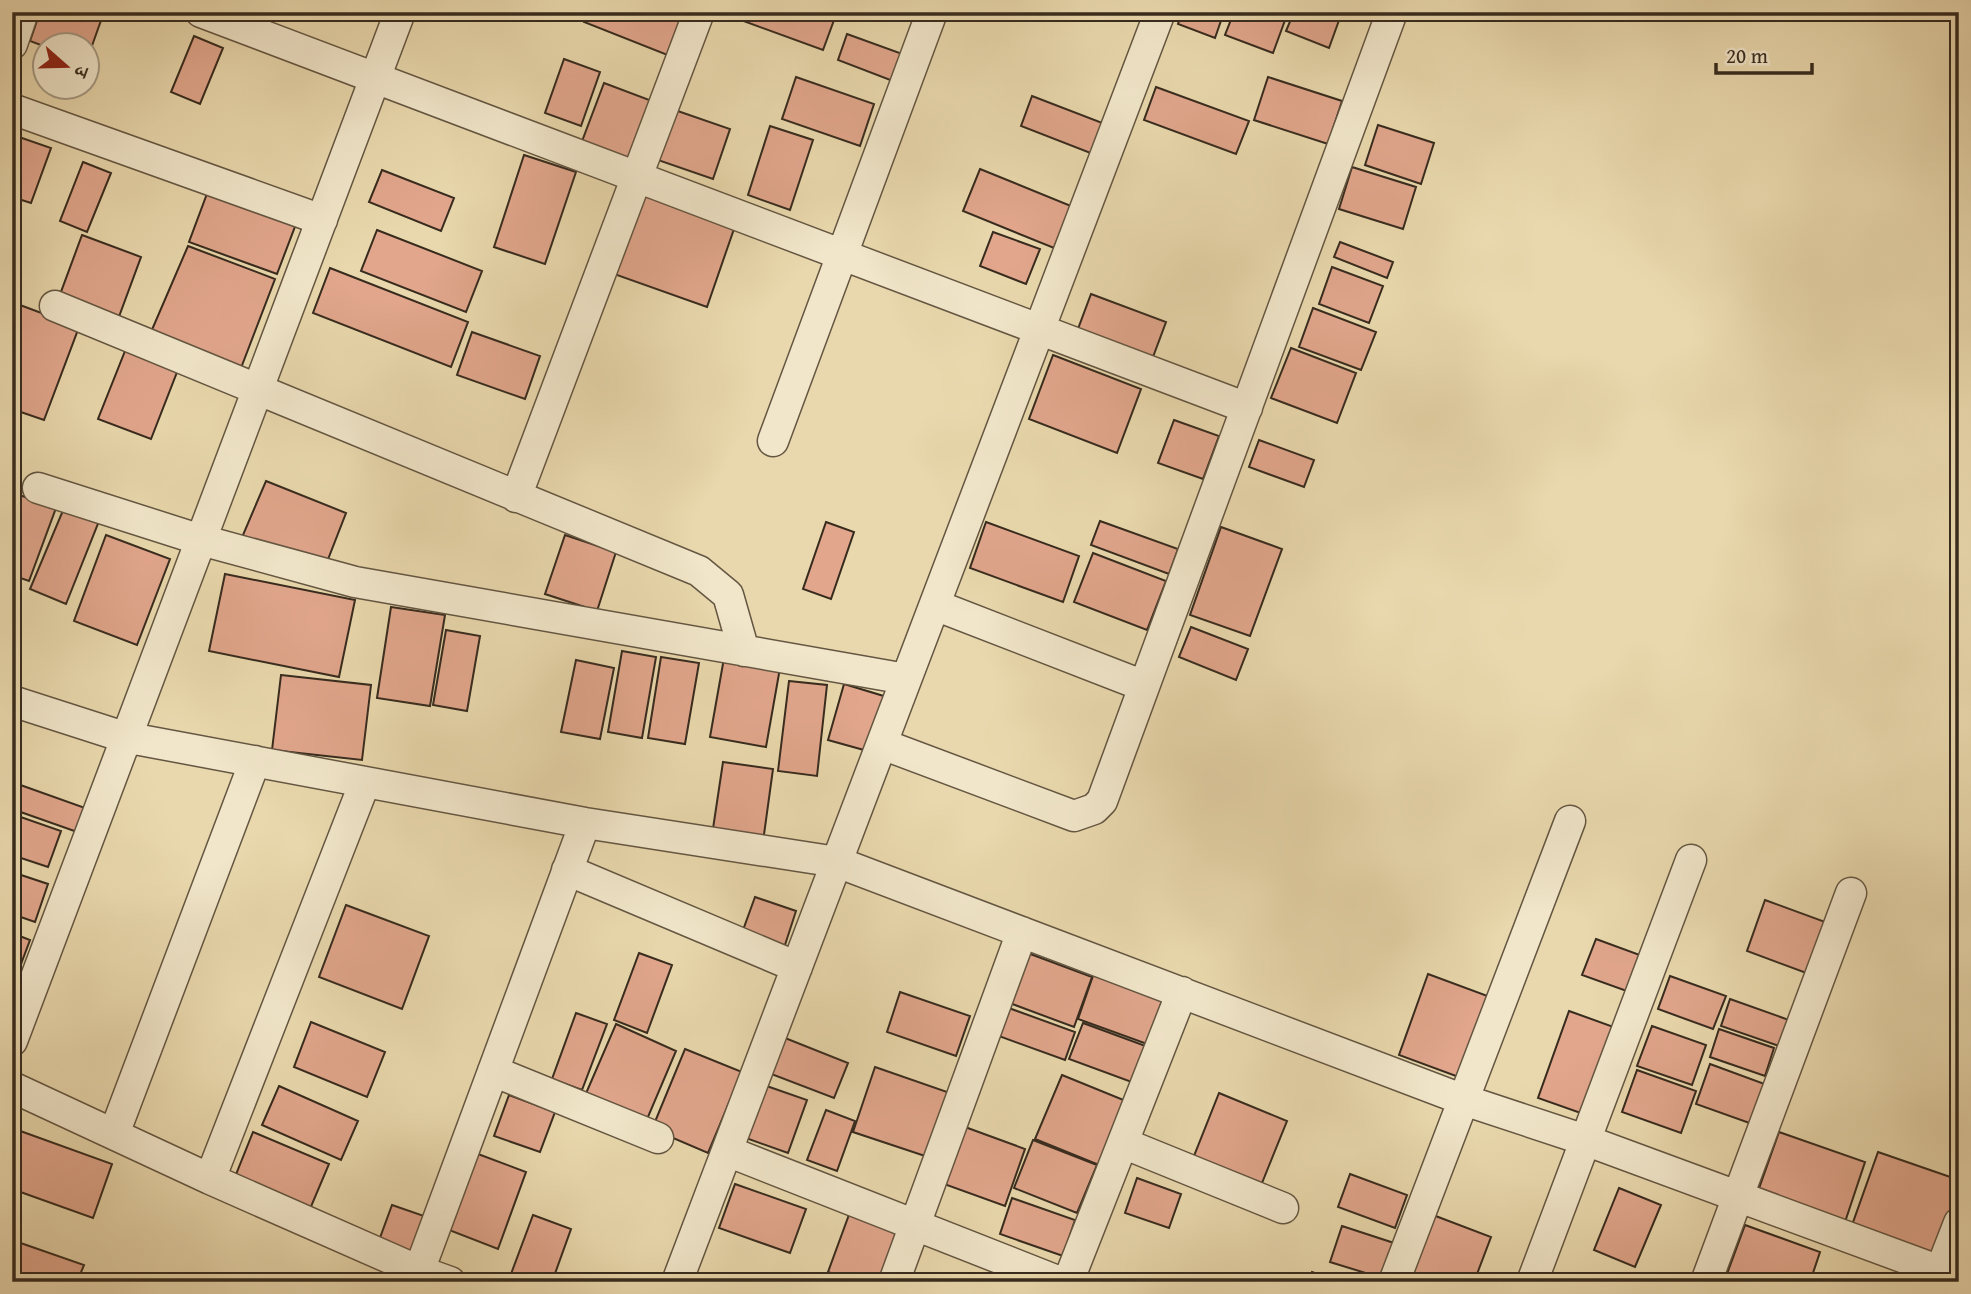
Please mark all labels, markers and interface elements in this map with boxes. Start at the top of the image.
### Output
north arrow [32,32,102,102]
scale bar [1716,32,1812,76]
text: 20 m [1726,40,1768,71]
text: उ [67,61,97,82]

